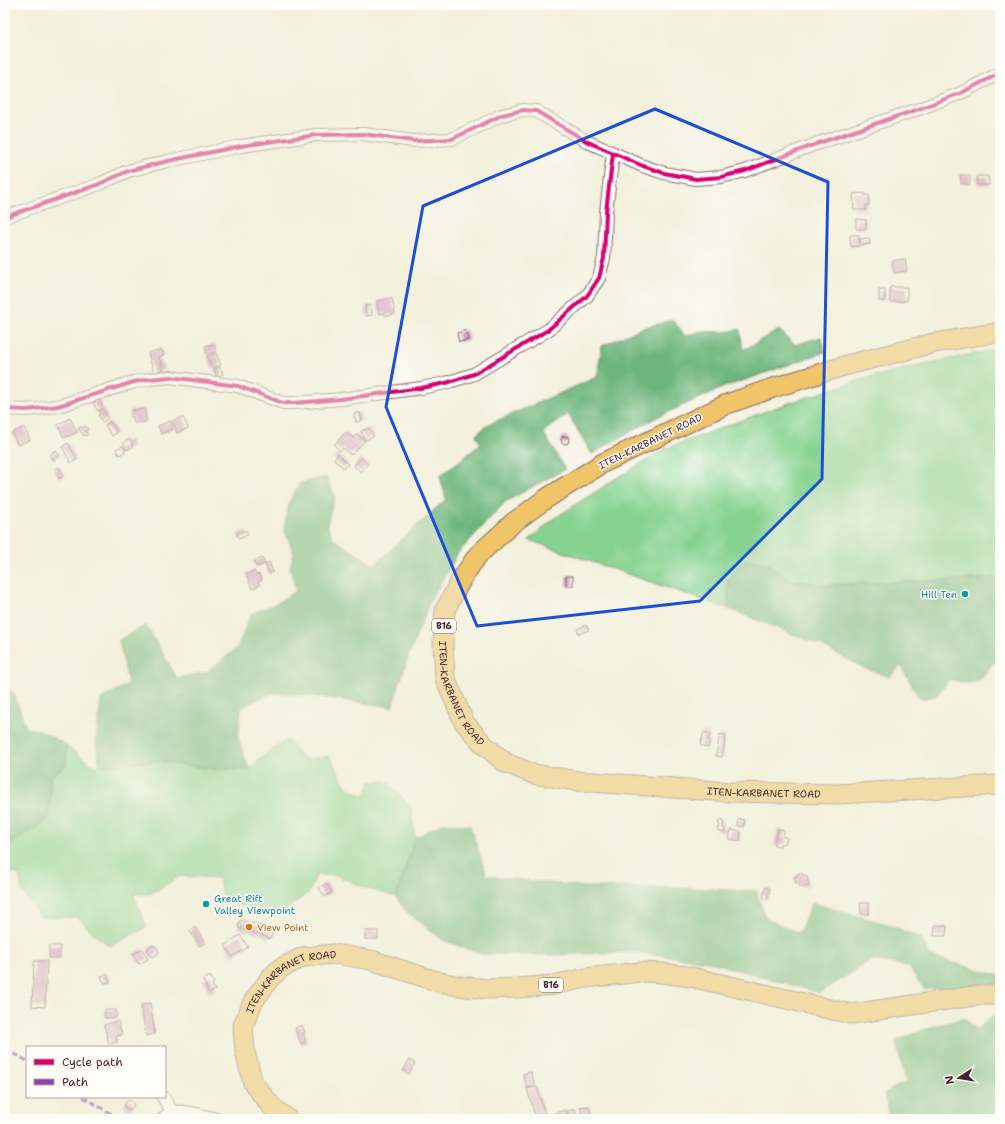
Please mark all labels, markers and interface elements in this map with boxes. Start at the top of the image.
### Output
street label: ITEN-KARBANET ROAD [596,410,705,472]
place label: Hill Ten [921,588,957,601]
marker: Hill Ten [960,589,970,599]
road number: B16 [432,619,456,633]
street label: ITEN-KARBANET ROAD [436,641,488,749]
street label: ITEN-KARBANET ROAD [706,784,821,801]
place label: Great Rift Valley Viewpoint [214,892,295,917]
marker: Great Rift Valley Viewpoint [201,899,211,909]
place label: View Point [257,921,309,934]
marker: View Point [244,922,254,932]
street label: ITEN-KARBANET ROAD [243,948,337,1015]
road number: B16 [539,978,563,992]
legend [26,1046,166,1098]
text: Cycle path [62,1054,123,1070]
north arrow [939,1058,979,1098]
text: Path [62,1074,88,1090]
text: N [941,1074,958,1086]

